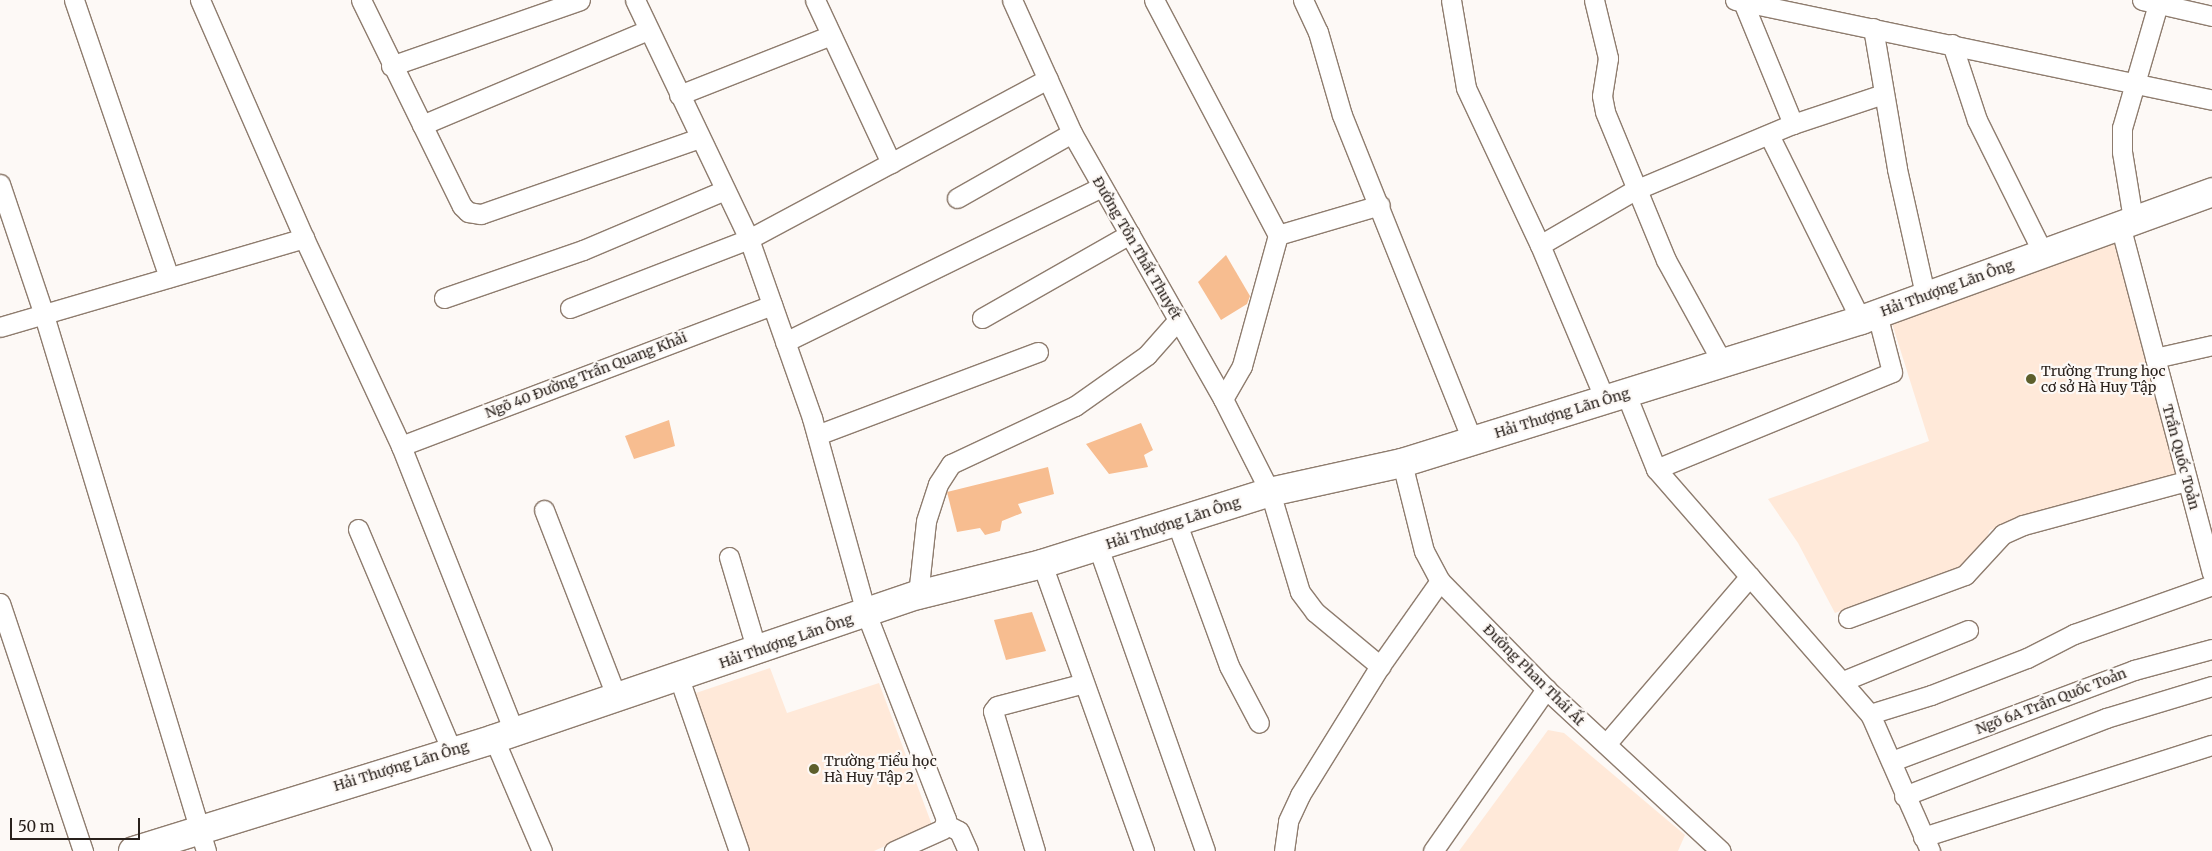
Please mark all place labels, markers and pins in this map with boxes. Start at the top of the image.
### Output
place label: Trường Trung học cơ sở Hà Huy Tập [2041,363,2166,396]
marker: Trường Trung học cơ sở Hà Huy Tập [2025,373,2037,385]
place label: Trường Tiểu học Hà Huy Tập 2 [824,753,937,786]
marker: Trường Tiểu học Hà Huy Tập 2 [808,763,820,775]

